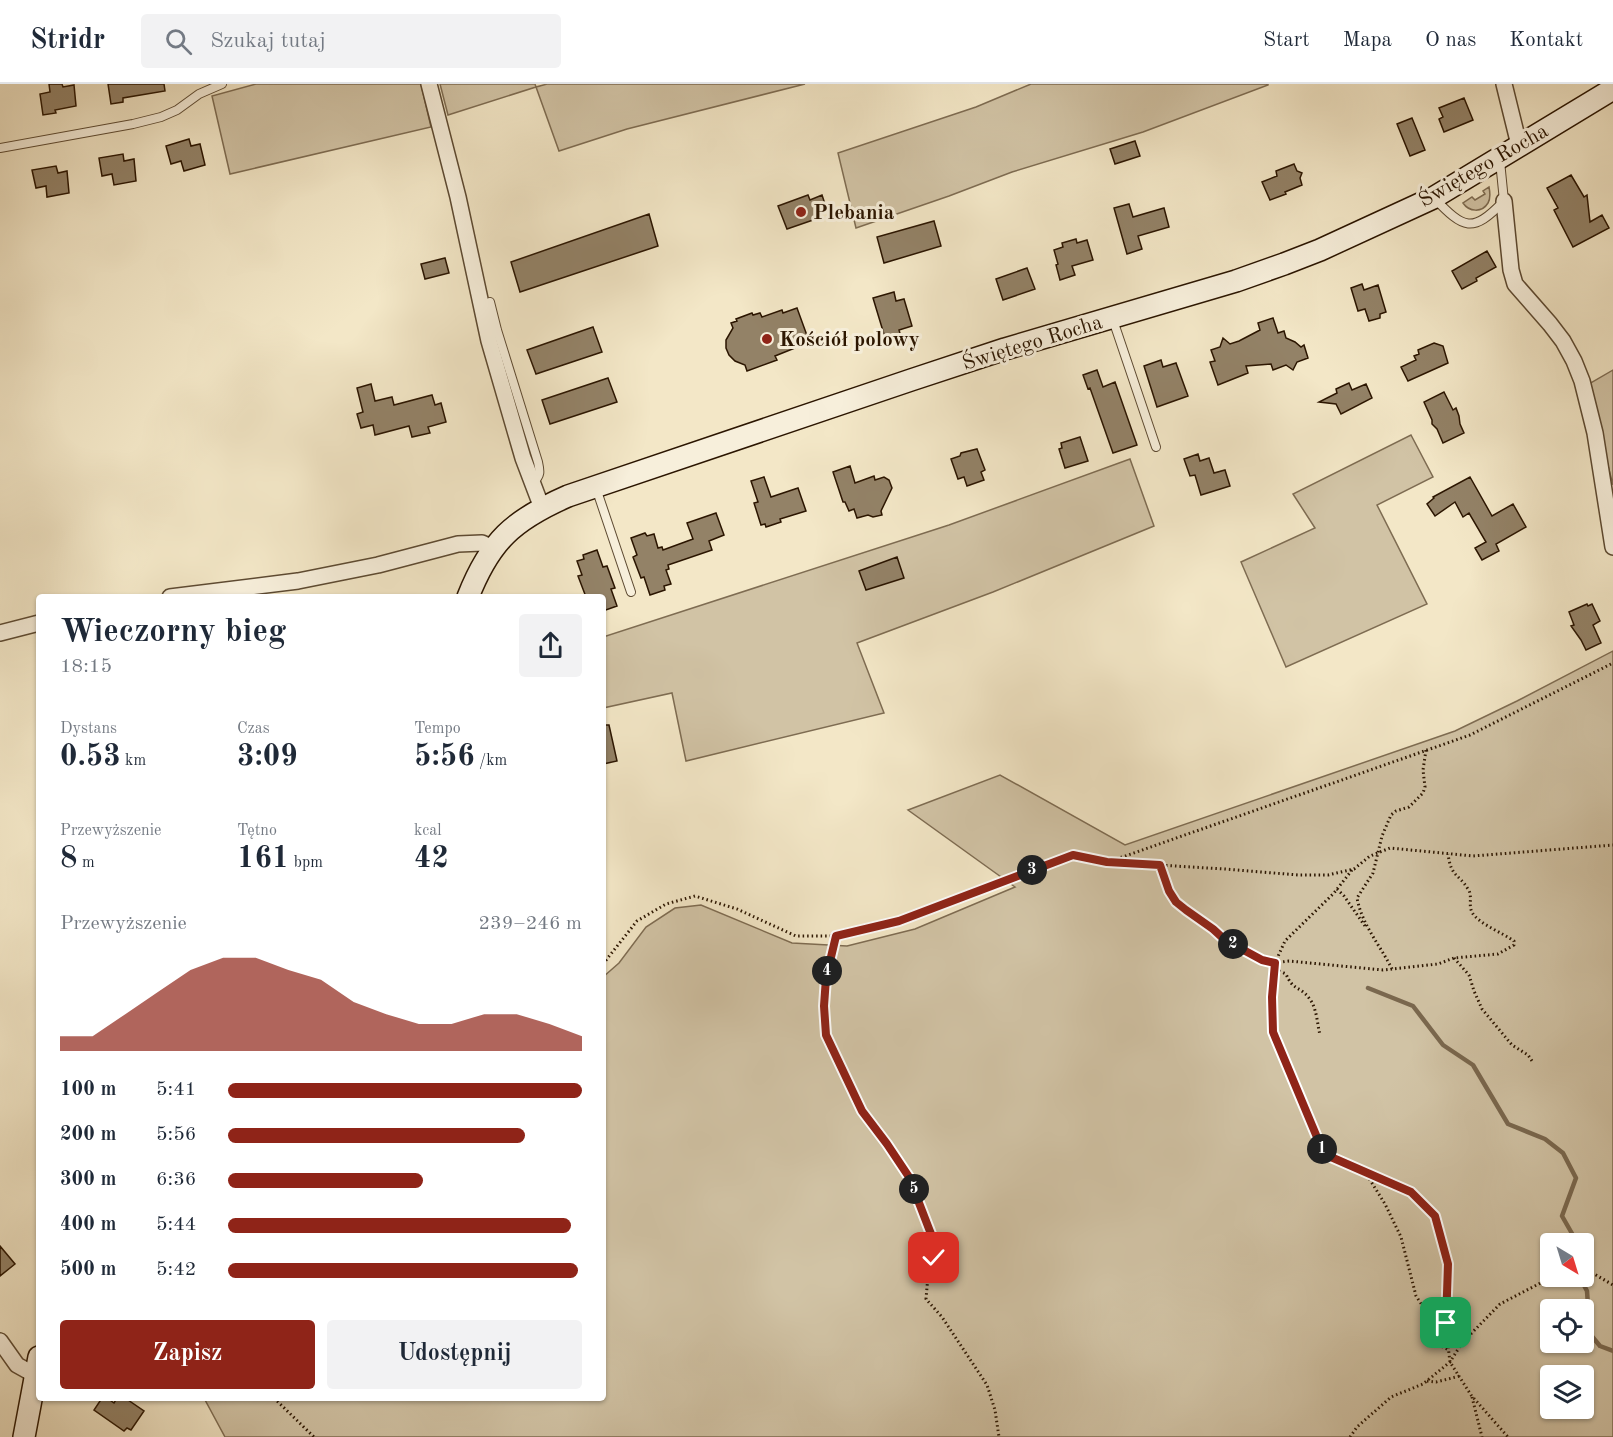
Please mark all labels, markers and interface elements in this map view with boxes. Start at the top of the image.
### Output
search box [141,14,561,68]
icon: search [162,25,195,58]
text: Stridr [30,27,105,55]
text: Szukaj tutaj [210,30,326,52]
text: Start [1263,30,1310,51]
text: Mapa [1343,30,1392,51]
text: O nas [1425,30,1476,51]
text: Kontakt [1509,30,1583,51]
street label: Świętego Rocha [1413,116,1552,212]
place label: Plebania [813,203,895,224]
marker: Plebania [794,205,808,219]
street label: Świętego Rocha [958,307,1105,375]
place label: Kościół polowy [779,330,920,351]
marker: Kościół polowy [760,332,774,346]
button: share [519,614,582,677]
text: Wieczorny bieg [60,616,286,649]
text: 18:15 [60,657,112,677]
text: Dystans [60,721,117,737]
text: Czas [237,721,270,737]
text: Tempo [414,721,461,737]
text: 0.53 [60,742,121,772]
text: 3:09 [237,742,298,772]
text: 5:56 [414,742,475,772]
text: km [121,753,146,769]
text: /km [475,753,507,769]
text: Przewyższenie [60,823,161,839]
text: Tętno [237,823,277,839]
text: kcal [414,823,442,839]
text: 8 [60,844,77,874]
text: 161 [237,844,289,874]
text: 42 [414,844,449,874]
text: m [77,855,95,871]
text: bpm [289,855,323,871]
pin: 3 [1017,855,1047,885]
text: 3 [1027,862,1037,878]
text: Przewyższenie [60,914,187,934]
text: 239–246 m [479,914,582,934]
pin: 2 [1218,929,1248,959]
text: 2 [1228,936,1238,952]
pin: 4 [812,956,842,986]
text: 4 [822,963,832,979]
text: 100 m [60,1080,116,1100]
text: 5:41 [156,1080,196,1100]
text: 200 m [60,1125,116,1145]
text: 5:56 [156,1125,196,1145]
pin: 1 [1307,1134,1337,1164]
text: 1 [1317,1141,1327,1157]
text: 300 m [60,1170,116,1190]
text: 6:36 [156,1170,196,1190]
pin: 5 [899,1174,929,1204]
text: 5 [909,1181,919,1197]
text: 400 m [60,1215,116,1235]
text: 5:44 [156,1215,196,1235]
pin [908,1232,959,1283]
north arrow [1540,1233,1594,1287]
map controls [1540,1233,1594,1419]
icon: check [917,1241,950,1274]
text: 500 m [60,1260,116,1280]
text: 5:42 [156,1260,196,1280]
pin [1420,1297,1471,1348]
button: locate [1540,1299,1594,1353]
icon: arrive [1429,1306,1462,1339]
button: Zapisz [60,1320,315,1389]
button: Udostępnij [327,1320,582,1389]
button: layers [1540,1365,1594,1419]

